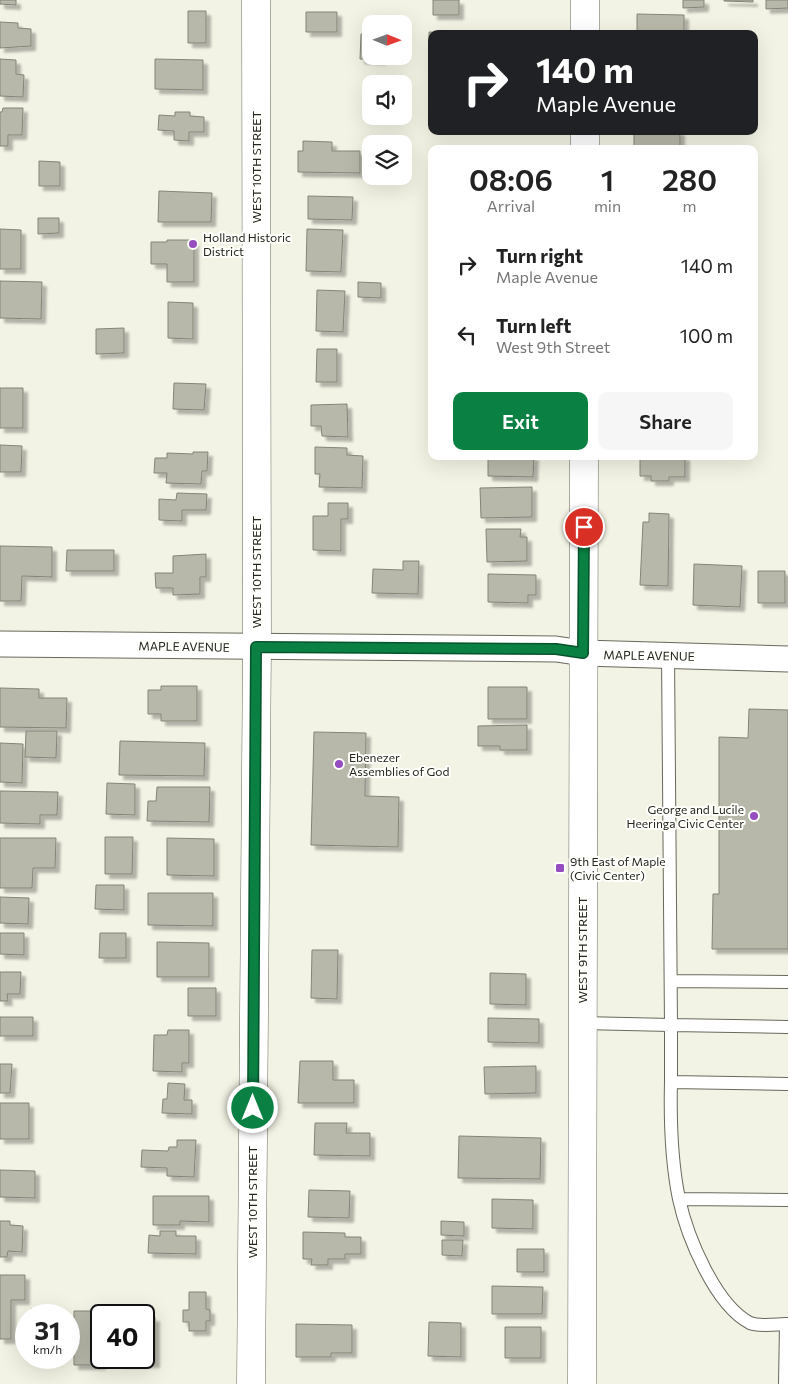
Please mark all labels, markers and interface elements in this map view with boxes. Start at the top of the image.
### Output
north arrow [362,15,412,65]
map controls [362,15,412,185]
text: 140 m [536,47,634,90]
icon: right [453,50,518,115]
button: sound [362,75,412,125]
text: Maple Avenue [536,90,676,117]
street label: WEST 10TH STREET [249,111,263,223]
button: layers [362,135,412,185]
text: 08:06 [469,160,553,197]
text: 1 [601,160,614,197]
text: 280 [662,160,717,197]
text: Arrival [487,196,535,215]
text: min [594,196,621,215]
text: m [683,196,697,215]
place label: Holland Historic District [203,230,291,258]
marker: Holland Historic District [187,238,199,250]
text: Turn right [496,244,583,267]
icon: right [453,251,481,279]
text: 140 m [681,254,733,277]
text: Maple Avenue [496,267,598,286]
text: Turn left [496,314,571,337]
icon: left [453,321,481,349]
text: 100 m [680,324,733,347]
text: West 9th Street [496,337,610,356]
button: Exit [453,392,588,450]
button: Share [598,392,733,450]
pin [563,506,605,548]
icon: arrive [570,513,598,541]
street label: WEST 10TH STREET [249,516,263,628]
street label: MAPLE AVENUE [138,638,230,654]
street label: MAPLE AVENUE [603,647,695,663]
place label: Ebenezer Assemblies of God [349,750,449,778]
marker: Ebenezer Assemblies of God [333,758,345,770]
place label: George and Lucile Heeringa Civic Center [626,802,744,830]
marker: George and Lucile Heeringa Civic Center [748,810,760,822]
place label: 9th East of Maple (Civic Center) [570,854,666,882]
marker: 9th East of Maple (Civic Center) [554,862,566,874]
street label: WEST 9TH STREET [575,896,589,1003]
position arrow [226,1081,278,1133]
street label: WEST 10TH STREET [245,1146,259,1258]
speed limit sign: 40 [90,1304,155,1369]
text: 31 [35,1315,60,1345]
text: km/h [33,1342,62,1356]

